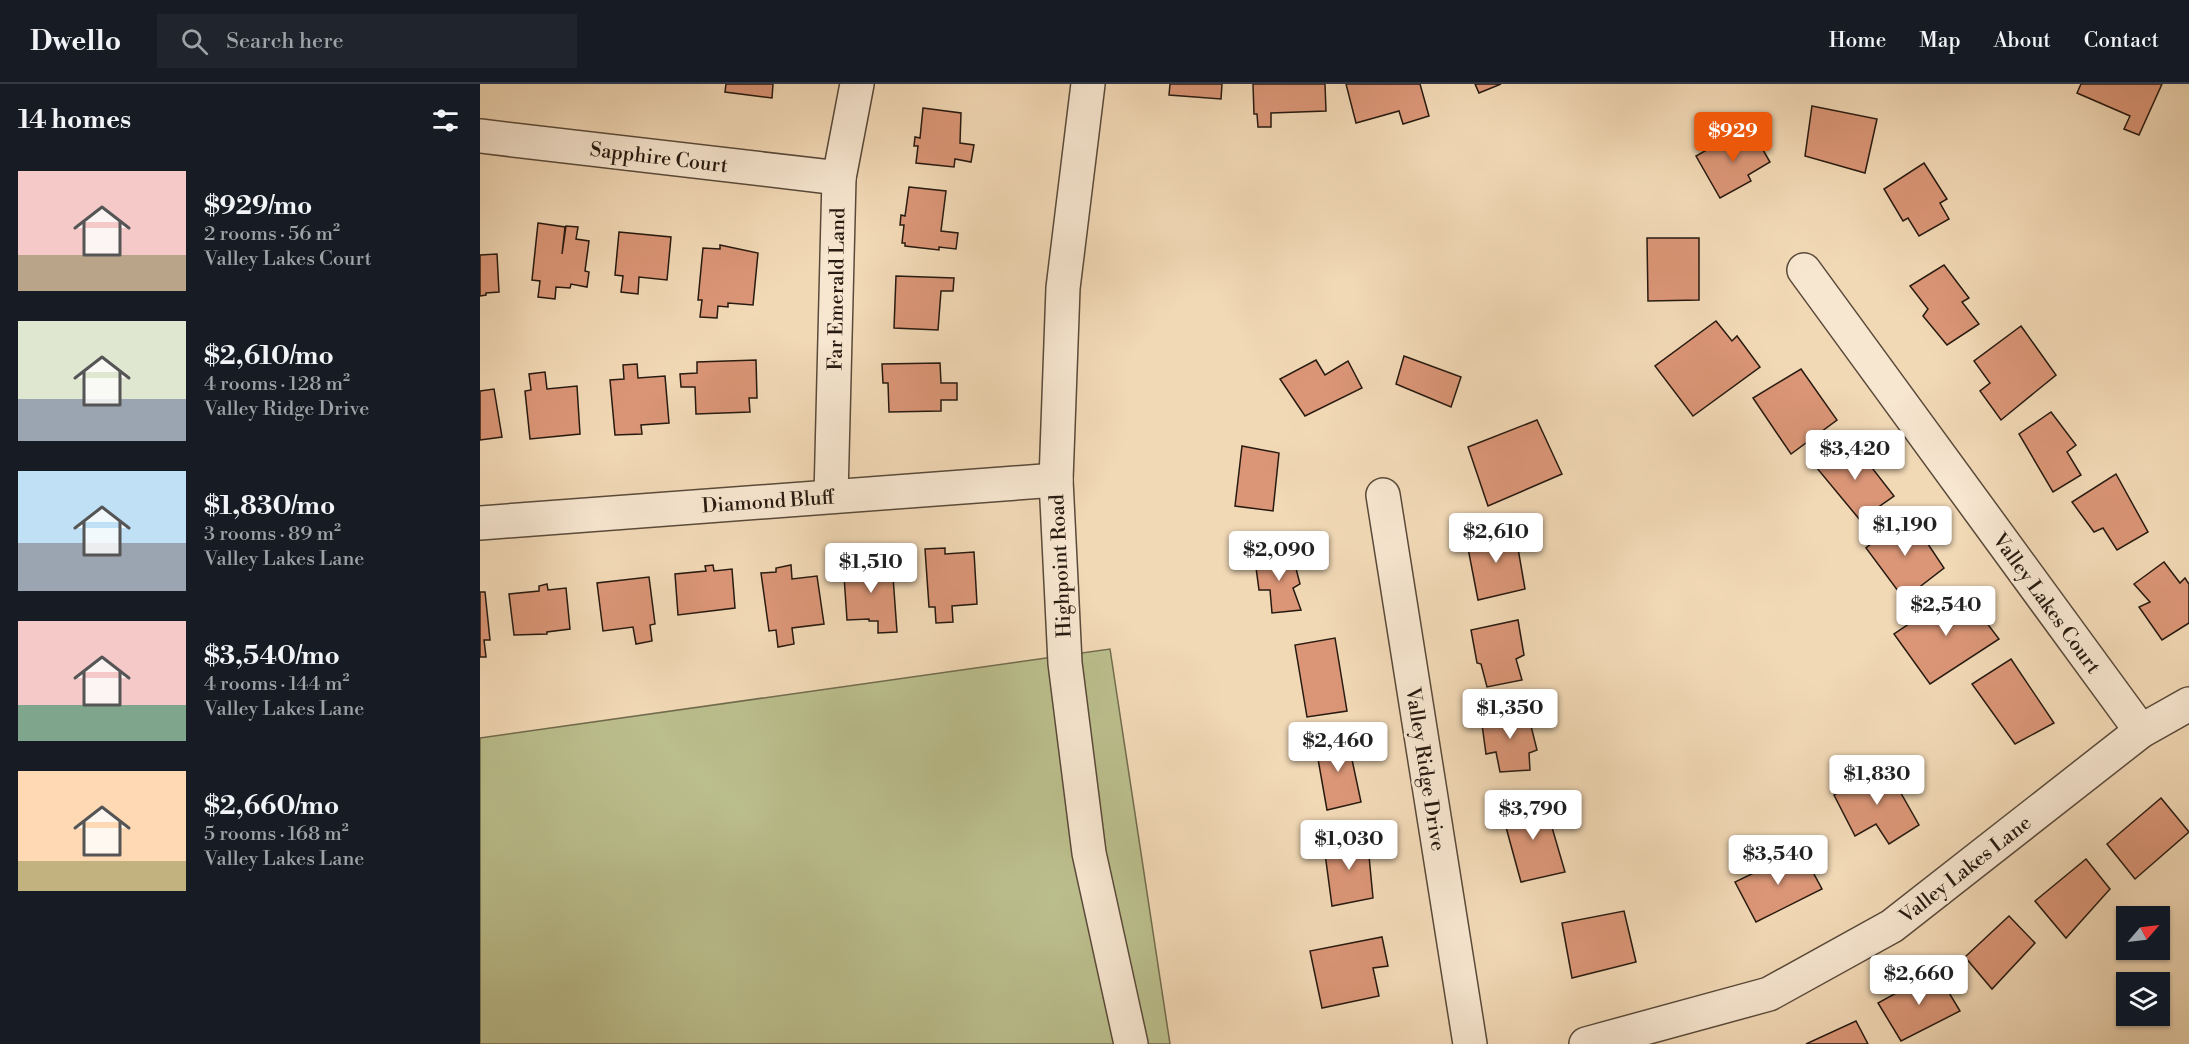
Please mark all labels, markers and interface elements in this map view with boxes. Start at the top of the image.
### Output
search box [157,14,577,68]
text: Dwello [30,24,121,59]
icon: search [178,25,211,58]
text: Search here [226,28,344,55]
text: Home [1829,28,1886,54]
text: Map [1919,28,1961,54]
text: About [1994,28,2051,54]
text: Contact [2084,28,2159,54]
text: 14 homes [18,104,131,136]
icon: filters [429,104,462,137]
pin: $929 [1697,112,1769,163]
text: $929 [1708,119,1758,144]
street label: Sapphire Court [589,138,729,179]
text: $929/mo [204,190,312,222]
icon: home [66,195,138,267]
street label: Far Emerald Land [824,207,851,371]
text: 2 rooms · 56 m² [204,222,340,247]
text: Valley Lakes Court [204,247,372,272]
text: $2,610/mo [204,340,334,372]
icon: home [66,345,138,417]
text: 4 rooms · 128 m² [204,372,350,397]
text: Valley Ridge Drive [204,397,369,422]
pin: $3,420 [1806,430,1904,481]
text: $3,420 [1820,437,1890,462]
street label: Diamond Bluff [701,485,836,520]
text: $1,830/mo [204,490,335,522]
street label: Highpoint Road [1045,493,1078,638]
icon: home [66,495,138,567]
pin: $1,190 [1856,506,1954,557]
pin: $2,610 [1447,513,1545,564]
text: $1,190 [1873,513,1937,538]
text: $2,610 [1463,520,1529,545]
text: 3 rooms · 89 m² [204,522,341,547]
street label: Valley Lakes Court [1986,528,2105,679]
pin: $2,090 [1230,531,1328,582]
text: $2,090 [1243,538,1315,563]
pin: $1,510 [822,543,920,594]
text: Valley Lakes Lane [204,547,364,572]
text: $1,510 [839,550,903,575]
pin: $2,540 [1897,586,1995,637]
text: $2,540 [1910,593,1982,618]
text: $3,540/mo [204,640,340,672]
icon: home [66,645,138,717]
text: 4 rooms · 144 m² [204,672,349,697]
street label: Valley Ridge Drive [1399,685,1450,853]
pin: $1,350 [1461,689,1559,740]
text: $1,350 [1477,696,1543,721]
text: Valley Lakes Lane [204,697,364,722]
pin: $2,460 [1289,722,1387,773]
text: $2,460 [1302,729,1374,754]
pin: $1,830 [1828,755,1926,806]
text: $1,830 [1843,762,1911,787]
text: $2,660/mo [204,790,339,822]
pin: $3,790 [1484,790,1582,841]
icon: home [66,795,138,867]
text: $3,790 [1499,797,1567,822]
street label: Valley Lakes Lane [1894,811,2037,930]
pin: $1,030 [1300,820,1398,871]
text: 5 rooms · 168 m² [204,822,349,847]
text: $1,030 [1315,827,1384,852]
pin: $3,540 [1729,835,1827,886]
text: $3,540 [1743,842,1813,867]
text: Valley Lakes Lane [204,847,364,872]
north arrow [2116,906,2170,960]
map controls [2116,906,2170,1026]
pin: $2,660 [1870,955,1968,1006]
text: $2,660 [1884,962,1954,987]
button: layers [2116,972,2170,1026]

